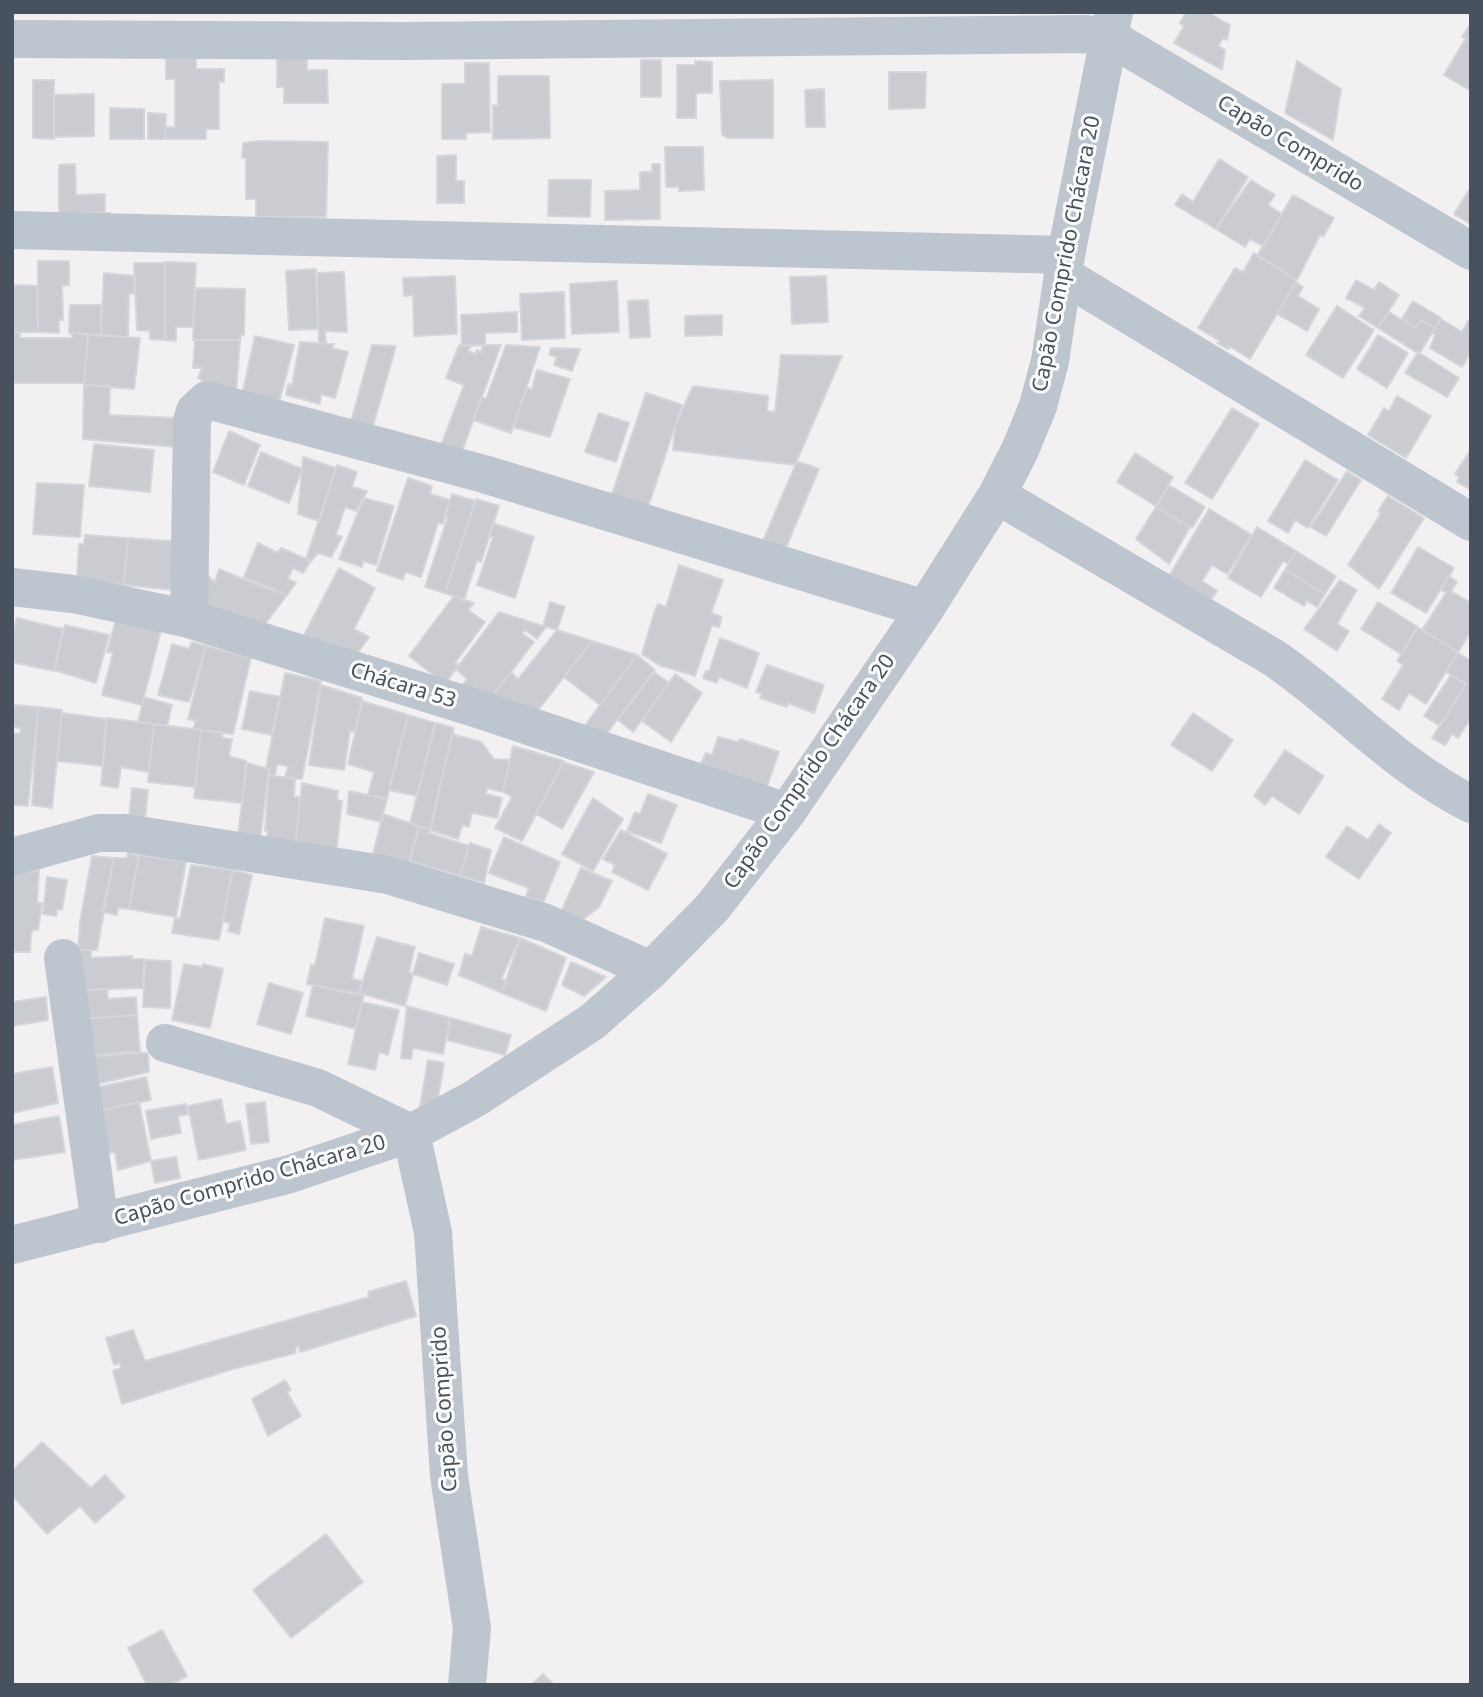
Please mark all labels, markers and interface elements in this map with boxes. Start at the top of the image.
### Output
street label: Capão Comprido [1212,90,1368,198]
street label: Capão Comprido Chácara 20 [1028,114,1106,394]
street label: Capão Comprido Chácara 20 [719,650,901,894]
street label: Chácara 53 [347,658,459,714]
street label: Capão Comprido Chácara 20 [111,1130,389,1232]
street label: Capão Comprido [427,1325,463,1493]

